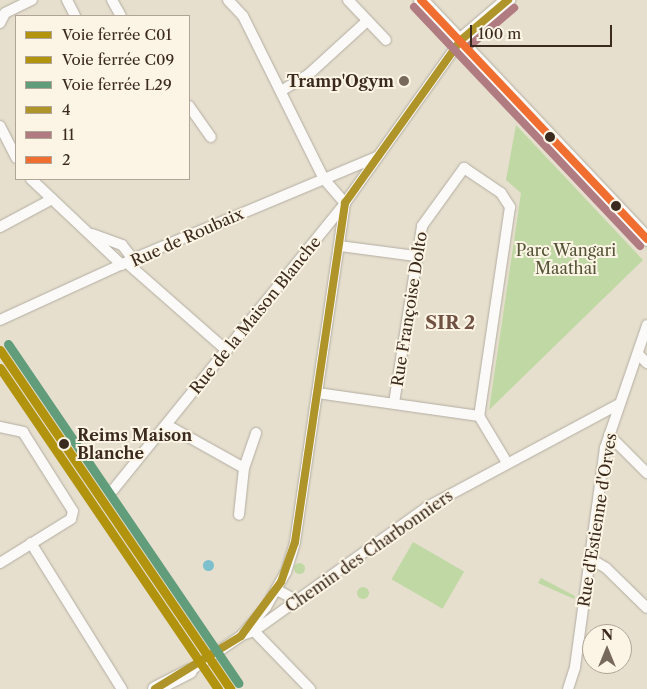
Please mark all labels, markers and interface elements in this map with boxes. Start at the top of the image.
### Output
legend [15,15,190,180]
scale bar [472,15,614,47]
text: 100 m [478,24,521,43]
text: Voie ferrée C01 [62,25,172,44]
text: Voie ferrée C09 [62,50,174,69]
place label: Tramp'Ogym [287,71,394,91]
text: Voie ferrée L29 [62,75,172,94]
marker: Tramp'Ogym [398,75,410,87]
text: 4 [62,100,71,119]
text: 11 [62,125,75,144]
unlabelled marker [545,132,555,142]
text: 2 [62,150,71,169]
unlabelled marker [611,201,621,211]
street label: Rue de Roubaix [128,204,246,270]
street label: Rue Françoise Dolto [387,230,431,388]
street label: Rue de la Maison Blanche [185,232,325,398]
park label: Parc Wangari Maathai [516,240,616,278]
district label: SIR 2 [425,312,475,334]
place label: Reims Maison Blanche [77,425,192,463]
street label: Rue d'Estienne d'Orves [574,432,620,608]
marker: Reims Maison Blanche [55,435,73,453]
street label: Chemin des Charbonniers [282,486,456,616]
north arrow [582,624,632,674]
text: N [601,626,613,644]

